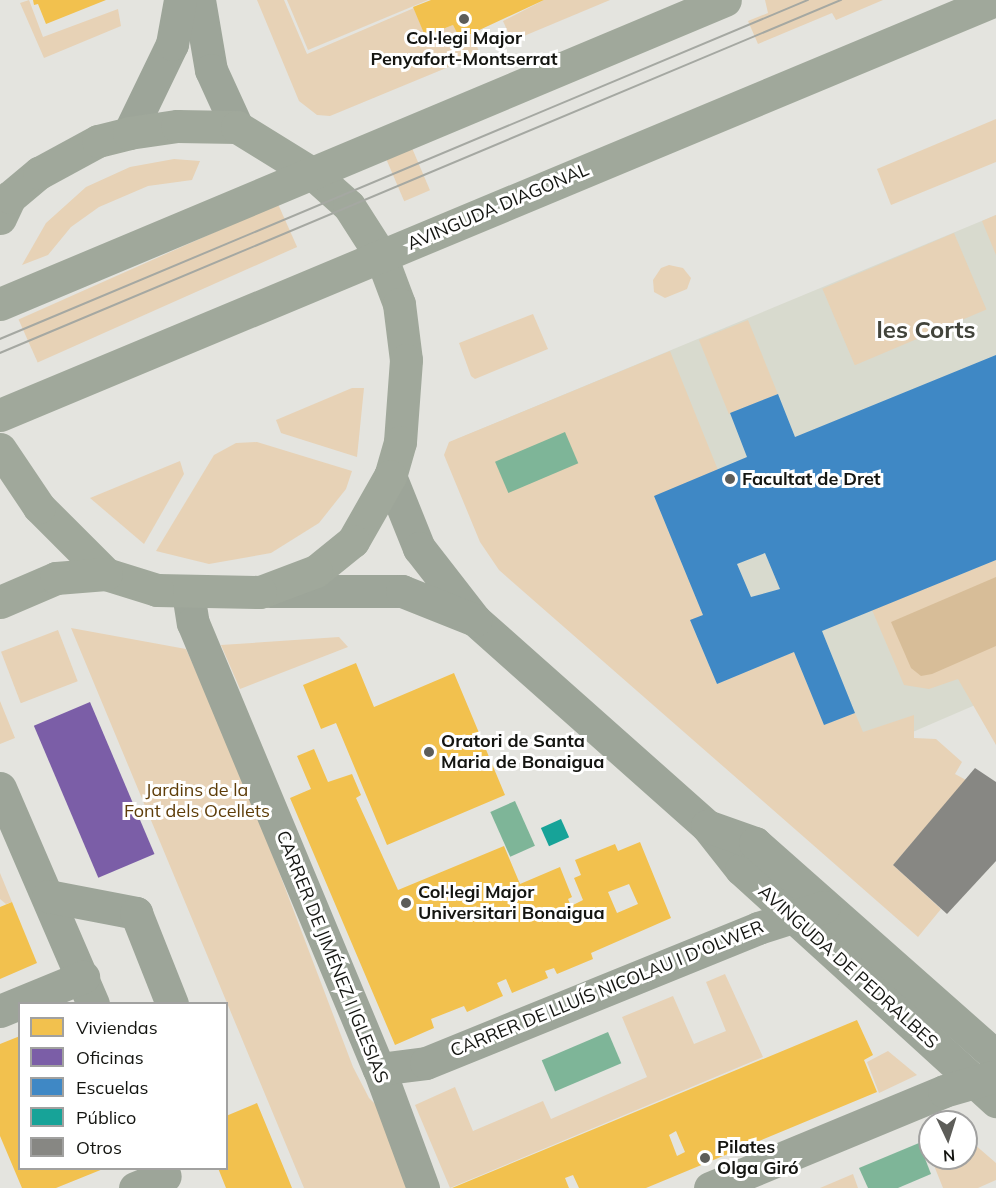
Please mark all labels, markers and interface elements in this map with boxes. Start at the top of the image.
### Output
marker: Col·legi Major Penyafort-Montserrat [457,12,471,26]
place label: Col·legi Major Penyafort-Montserrat [370,28,558,70]
street label: AVINGUDA DIAGONAL [404,159,592,255]
district label: les Corts [876,316,976,344]
place label: Facultat de Dret [742,468,881,490]
marker: Facultat de Dret [723,472,737,486]
place label: Oratori de Santa Maria de Bonaigua [441,731,605,774]
marker: Oratori de Santa Maria de Bonaigua [422,745,436,759]
park label: Jardins de la Font dels Ocellets [124,780,270,822]
street label: CARRER DE JIMÉNEZ I IGLESIAS [271,828,393,1086]
street label: AVINGUDA DE PEDRALBES [754,881,942,1053]
place label: Col·legi Major Universitari Bonaigua [418,882,605,924]
marker: Col·legi Major Universitari Bonaigua [399,896,413,910]
street label: CARRER DE LLUÍS NICOLAU I D'OLWER [447,916,767,1062]
legend [18,1002,228,1170]
text: Viviendas [76,1016,158,1039]
text: Oficinas [76,1046,144,1069]
text: Escuelas [76,1076,148,1099]
text: Público [76,1106,136,1129]
north arrow [918,1110,978,1170]
text: Otros [76,1136,122,1159]
place label: Pilates Olga Giró [717,1137,799,1180]
text: N [942,1146,956,1166]
marker: Pilates Olga Giró [698,1151,712,1165]

